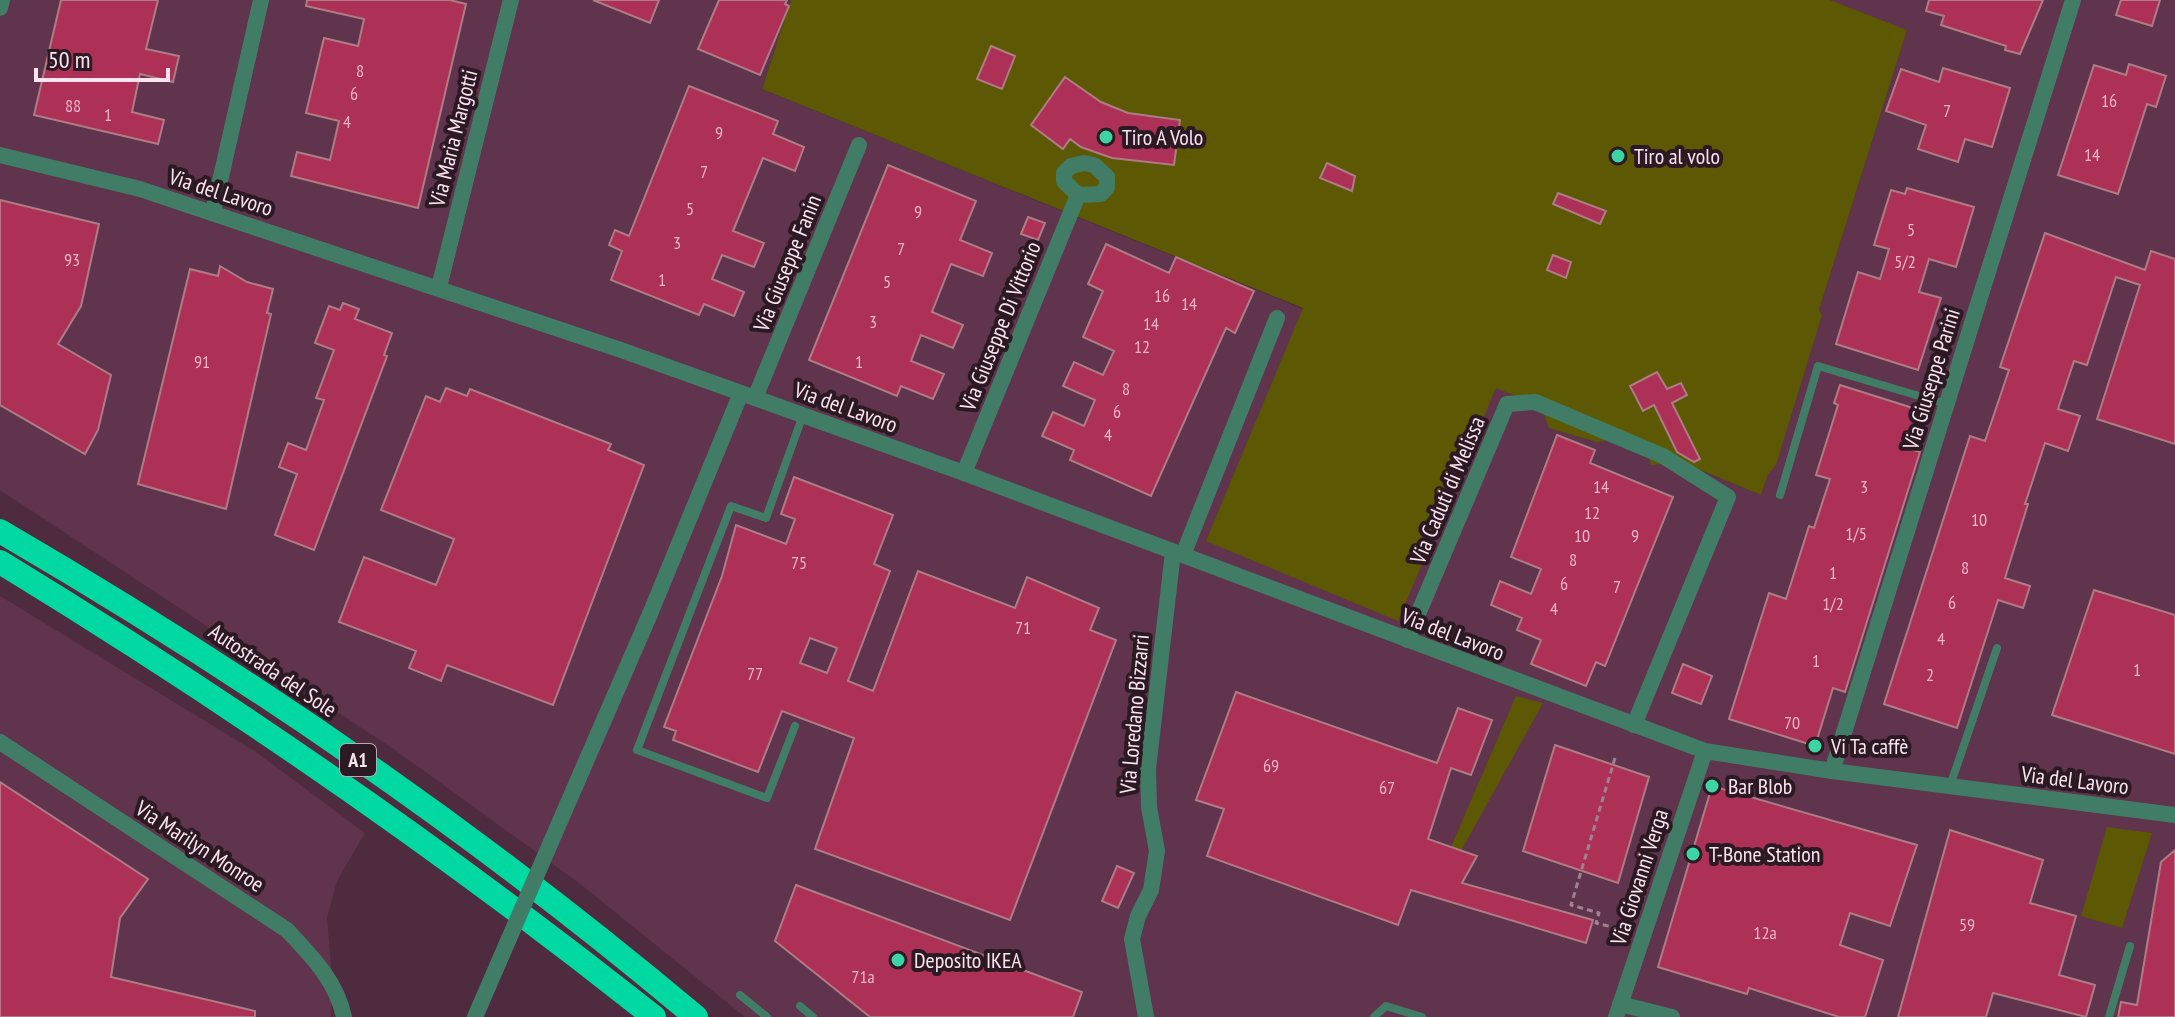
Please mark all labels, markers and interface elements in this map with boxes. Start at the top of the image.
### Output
scale bar [36,32,168,82]
text: 50 m [48,44,90,75]
house number: 8 [356,59,364,82]
street label: Via Maria Margotti [422,67,484,210]
house number: 6 [350,82,358,105]
house number: 16 [2101,89,2117,112]
house number: 88 [65,94,81,117]
house number: 7 [1943,99,1951,122]
house number: 1 [104,103,112,126]
house number: 4 [343,110,351,133]
house number: 9 [715,121,723,144]
place label: Tiro A Volo [1122,123,1203,151]
marker: Tiro A Volo [1097,128,1115,146]
place label: Tiro al volo [1634,142,1720,170]
house number: 14 [2084,143,2100,166]
marker: Tiro al volo [1609,147,1627,165]
house number: 7 [700,160,708,183]
street label: Via del Lavoro [164,162,277,222]
street label: Via Giuseppe Fanin [746,191,827,336]
house number: 5 [686,197,694,220]
house number: 9 [914,200,922,223]
house number: 5 [1907,218,1915,241]
house number: 3 [673,231,681,254]
house number: 7 [897,237,905,260]
street label: Via Giuseppe Di Vittorio [953,237,1047,416]
house number: 93 [64,248,80,271]
house number: 5/2 [1894,250,1916,273]
house number: 1 [658,268,666,291]
house number: 5 [883,270,891,293]
house number: 16 [1154,284,1170,307]
house number: 14 [1181,292,1197,315]
street label: Via Giuseppe Parini [1896,305,1966,454]
house number: 3 [869,310,877,333]
house number: 14 [1143,312,1159,335]
house number: 12 [1134,335,1150,358]
house number: 91 [194,350,210,373]
house number: 1 [855,350,863,373]
street label: Via del Lavoro [790,375,902,439]
house number: 8 [1122,377,1130,400]
house number: 6 [1113,400,1121,423]
street label: Via Caduti di Melissa [1403,412,1491,569]
house number: 4 [1104,423,1112,446]
house number: 14 [1593,475,1609,498]
house number: 3 [1860,475,1868,498]
house number: 12 [1584,501,1600,524]
house number: 10 [1971,508,1987,531]
house number: 1/5 [1845,522,1867,545]
house number: 10 [1574,524,1590,547]
house number: 9 [1631,524,1639,547]
house number: 8 [1569,548,1577,571]
house number: 75 [791,551,807,574]
house number: 8 [1961,556,1969,579]
house number: 1 [1829,561,1837,584]
house number: 6 [1560,572,1568,595]
house number: 7 [1613,575,1621,598]
house number: 6 [1948,591,1956,614]
house number: 1/2 [1822,592,1844,615]
house number: 4 [1550,597,1558,620]
street label: Via del Lavoro [1397,601,1508,666]
house number: 71 [1015,616,1031,639]
street label: Autostrada del Sole [204,617,342,723]
house number: 4 [1937,627,1945,650]
street label: Via Loredano Bizzarri [1113,633,1155,796]
house number: 1 [1812,649,1820,672]
house number: 1 [2133,658,2141,681]
house number: 77 [747,662,763,685]
house number: 2 [1926,663,1934,686]
house number: 70 [1784,711,1800,734]
place label: Vi Ta caffè [1830,732,1908,760]
marker: Vi Ta caffè [1806,737,1824,755]
road number: A1 [340,744,376,776]
house number: 69 [1263,754,1279,777]
street label: Via del Lavoro [2019,759,2130,800]
place label: Bar Blob [1728,772,1792,800]
house number: 67 [1379,776,1395,799]
marker: Bar Blob [1703,777,1721,795]
street label: Via Marilyn Monroe [130,794,270,898]
street label: Via Giovanni Verga [1604,805,1674,950]
place label: T-Bone Station [1709,840,1821,868]
marker: T-Bone Station [1684,845,1702,863]
house number: 59 [1959,913,1975,936]
house number: 12a [1753,921,1777,944]
place label: Deposito IKEA [914,946,1022,974]
marker: Deposito IKEA [889,951,907,969]
house number: 71a [851,965,875,988]

